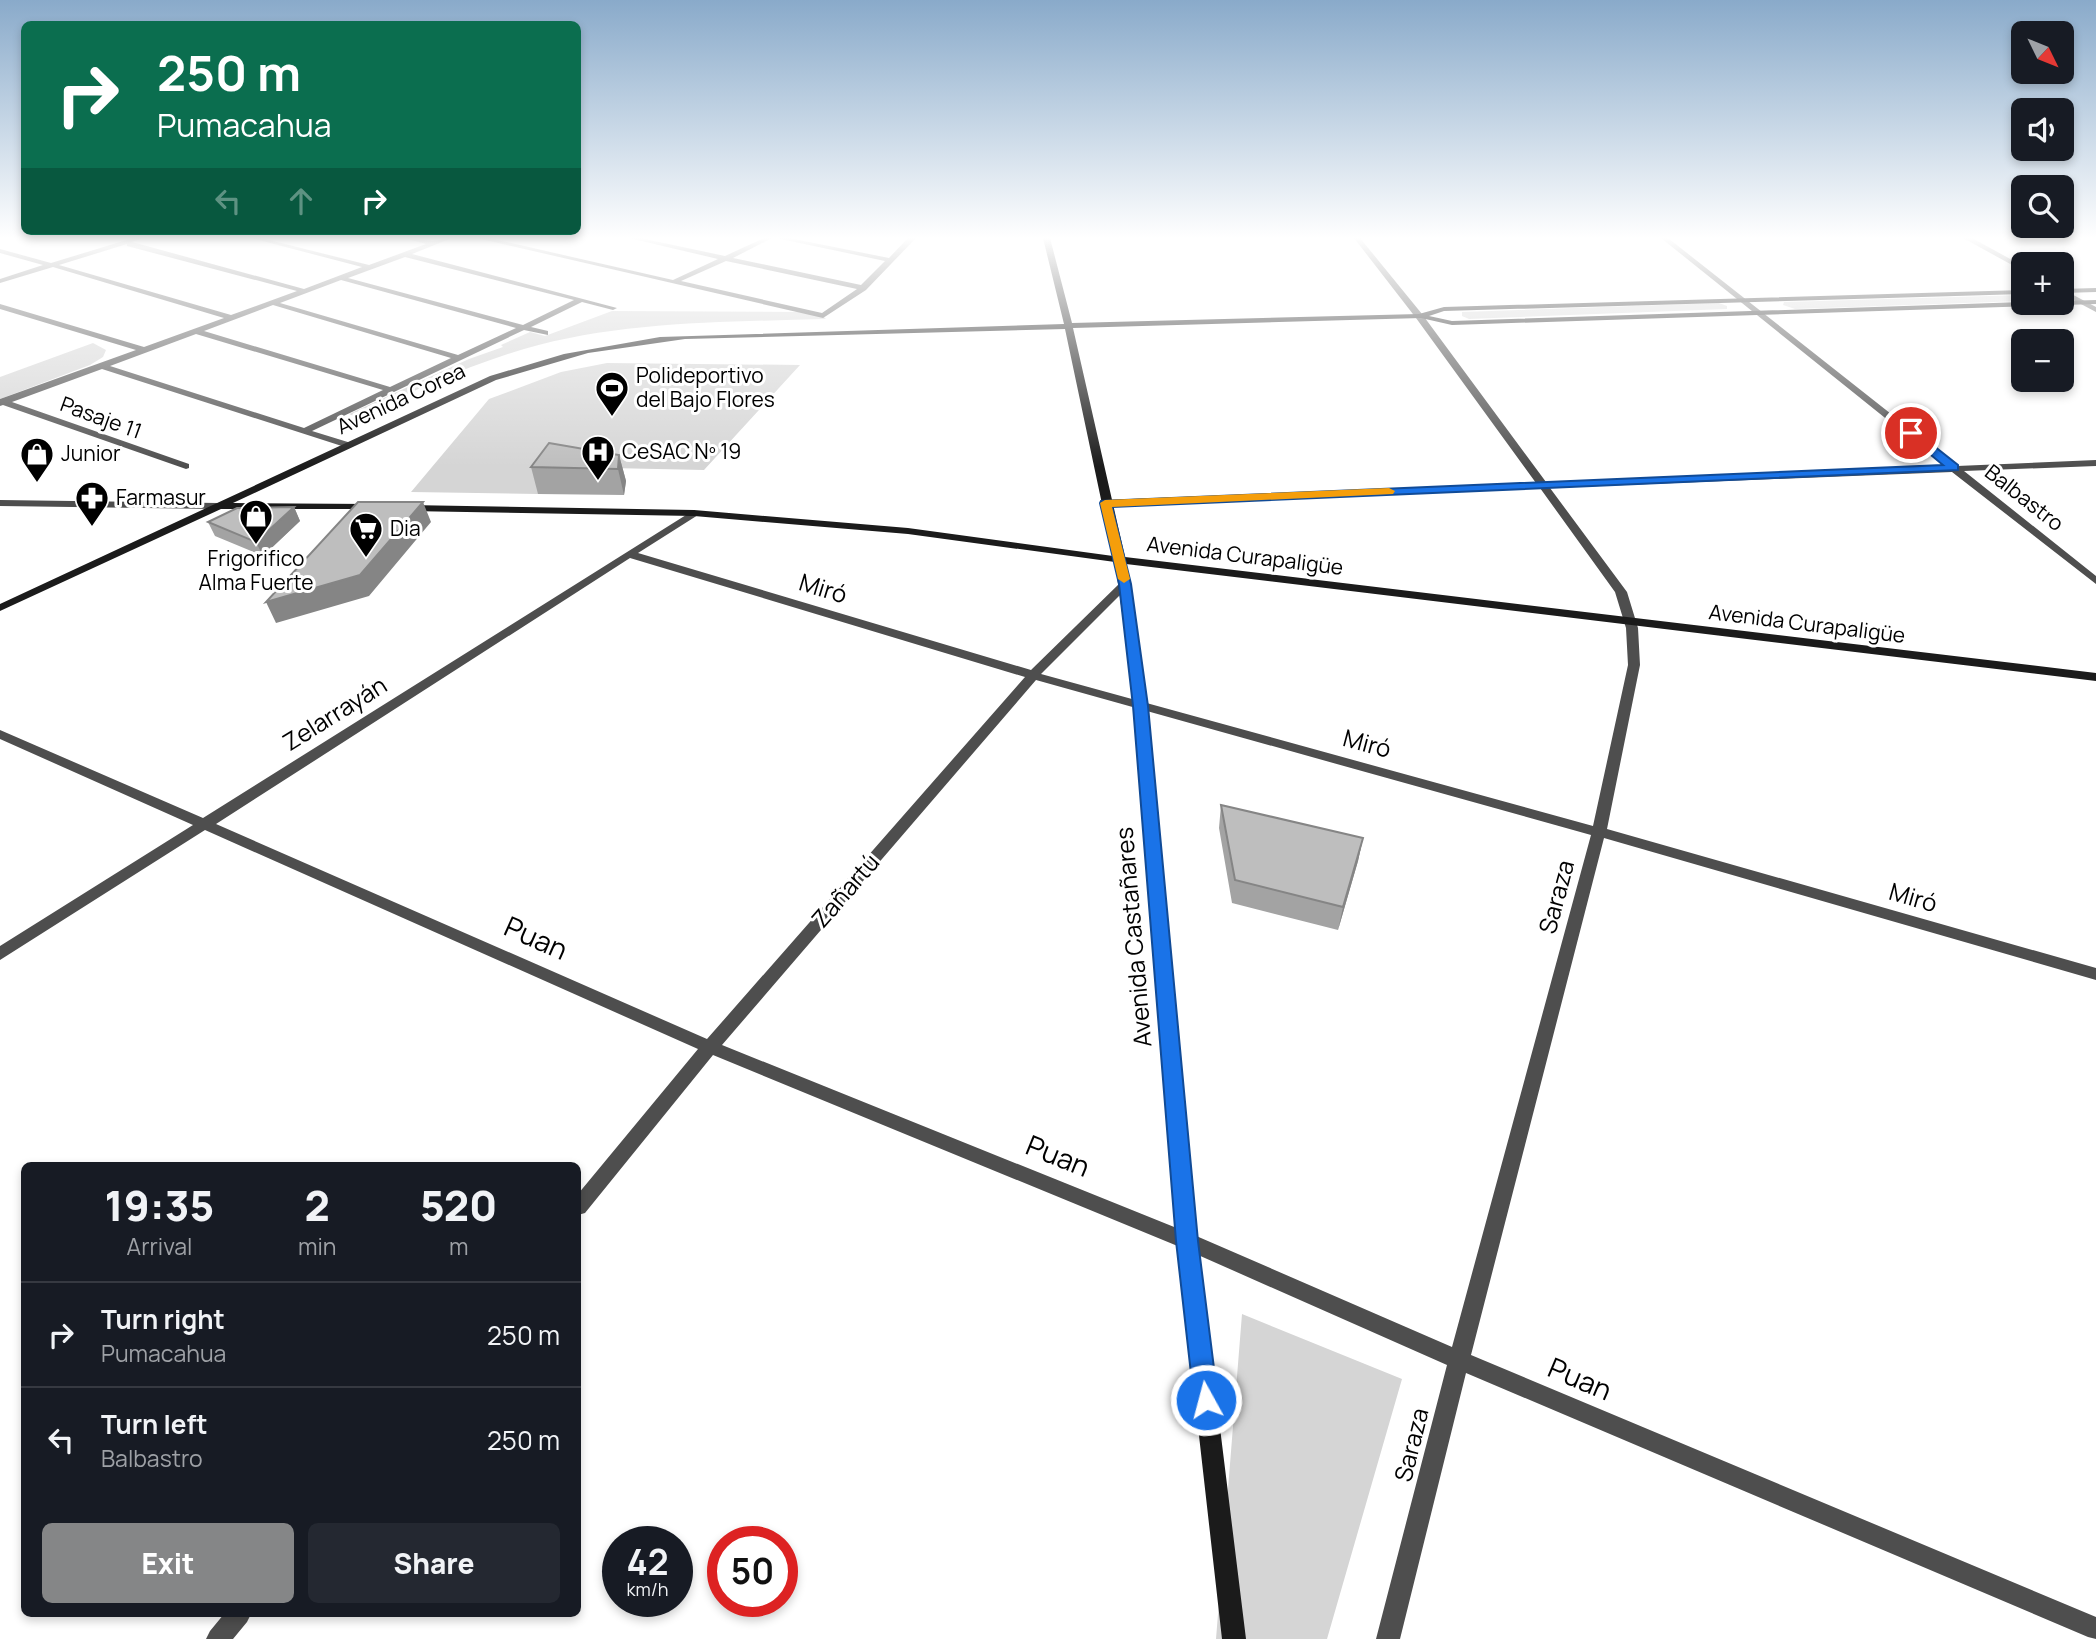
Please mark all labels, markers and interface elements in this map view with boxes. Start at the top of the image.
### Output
north arrow [2011,21,2074,84]
map controls [2011,21,2074,392]
text: 250 m [157,39,301,106]
icon: right [42,49,133,140]
button: sound [2011,98,2074,161]
text: Pumacahua [157,103,331,147]
button: search [2011,175,2074,238]
icon: left [209,182,247,220]
icon: ahead [282,182,320,220]
icon: right [355,182,393,220]
button: + [2011,252,2074,315]
button: − [2011,329,2074,392]
street label: Avenida Corea [332,356,469,440]
place label: Polideportivo del Bajo Flores [636,361,775,413]
sports icon: Polideportivo del Bajo Flores [593,369,631,418]
street label: Pasaje 11 [57,389,146,445]
pin [1881,403,1941,463]
icon: arrive [1892,414,1930,452]
hospital icon: CeSAC Nº 19 [579,433,617,482]
shop icon: Junior [18,435,56,484]
place label: CeSAC Nº 19 [622,437,741,465]
place label: Junior [61,439,121,467]
street label: Balbastro [1979,458,2070,537]
pharmacy icon: Farmasur [73,479,111,528]
place label: Farmasur [116,483,206,511]
shop icon: Frigorifico Alma Fuerte [237,497,275,546]
supermarket icon: Dia [347,510,385,559]
place label: Dia [390,514,421,542]
street label: Avenida Curapaligüe [1145,529,1345,581]
place label: Frigorifico Alma Fuerte [198,544,314,596]
street label: Miró [795,565,851,610]
street label: Avenida Curapaligüe [1707,597,1907,649]
street label: Zelarrayán [276,668,393,758]
street label: Miró [1340,720,1395,765]
street label: Avenida Castañares [1106,826,1159,1048]
street label: Zañartú [803,846,886,934]
street label: Saraza [1530,856,1581,937]
street label: Miró [1886,874,1941,919]
street label: Puan [499,906,574,968]
street label: Puan [1021,1125,1096,1185]
text: 19:35 [105,1176,214,1234]
text: 2 [304,1176,330,1234]
text: 520 [420,1176,497,1234]
text: Arrival [127,1230,192,1262]
text: min [298,1230,336,1262]
text: m [449,1230,468,1262]
text: Turn right [101,1301,225,1337]
icon: right [42,1316,80,1354]
text: 250 m [487,1317,560,1353]
text: Pumacahua [101,1337,226,1369]
street label: Puan [1543,1348,1618,1408]
position arrow [1169,1363,1243,1437]
street label: Saraza [1385,1404,1436,1485]
text: Turn left [101,1406,208,1442]
icon: left [42,1421,80,1459]
text: 250 m [487,1422,560,1458]
text: Balbastro [101,1442,203,1474]
button: Exit [42,1523,294,1603]
button: Share [308,1523,560,1603]
speed limit sign: 50 [707,1526,798,1617]
text: 42 [626,1538,669,1586]
text: km/h [627,1577,668,1601]

